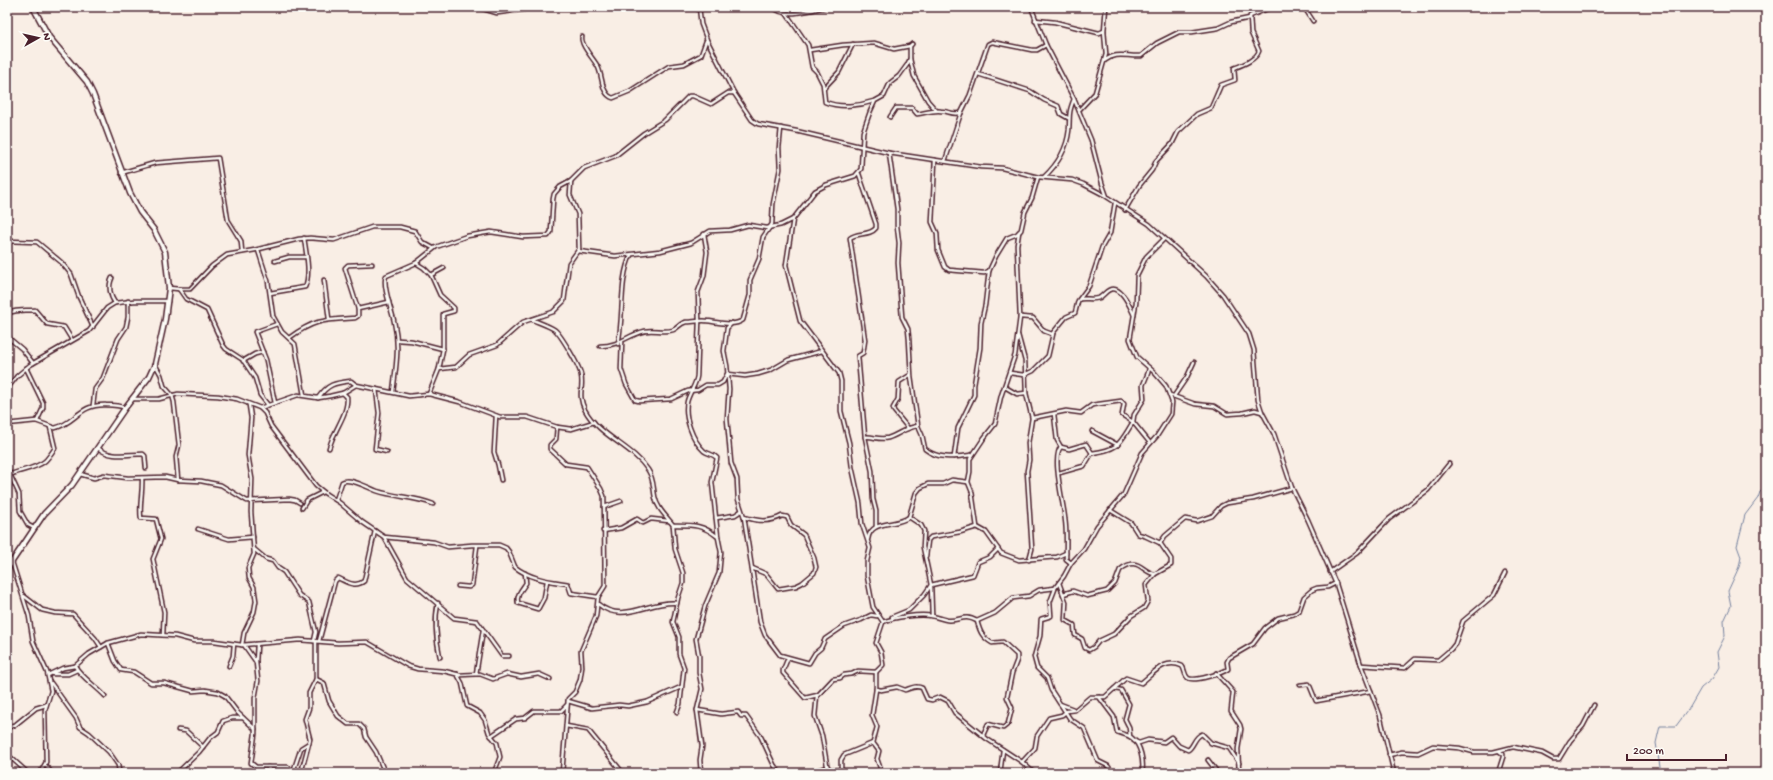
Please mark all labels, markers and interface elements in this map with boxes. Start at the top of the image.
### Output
north arrow [18,18,58,58]
text: N [39,32,52,41]
scale bar [1627,736,1726,762]
text: 200 m [1633,745,1664,759]

